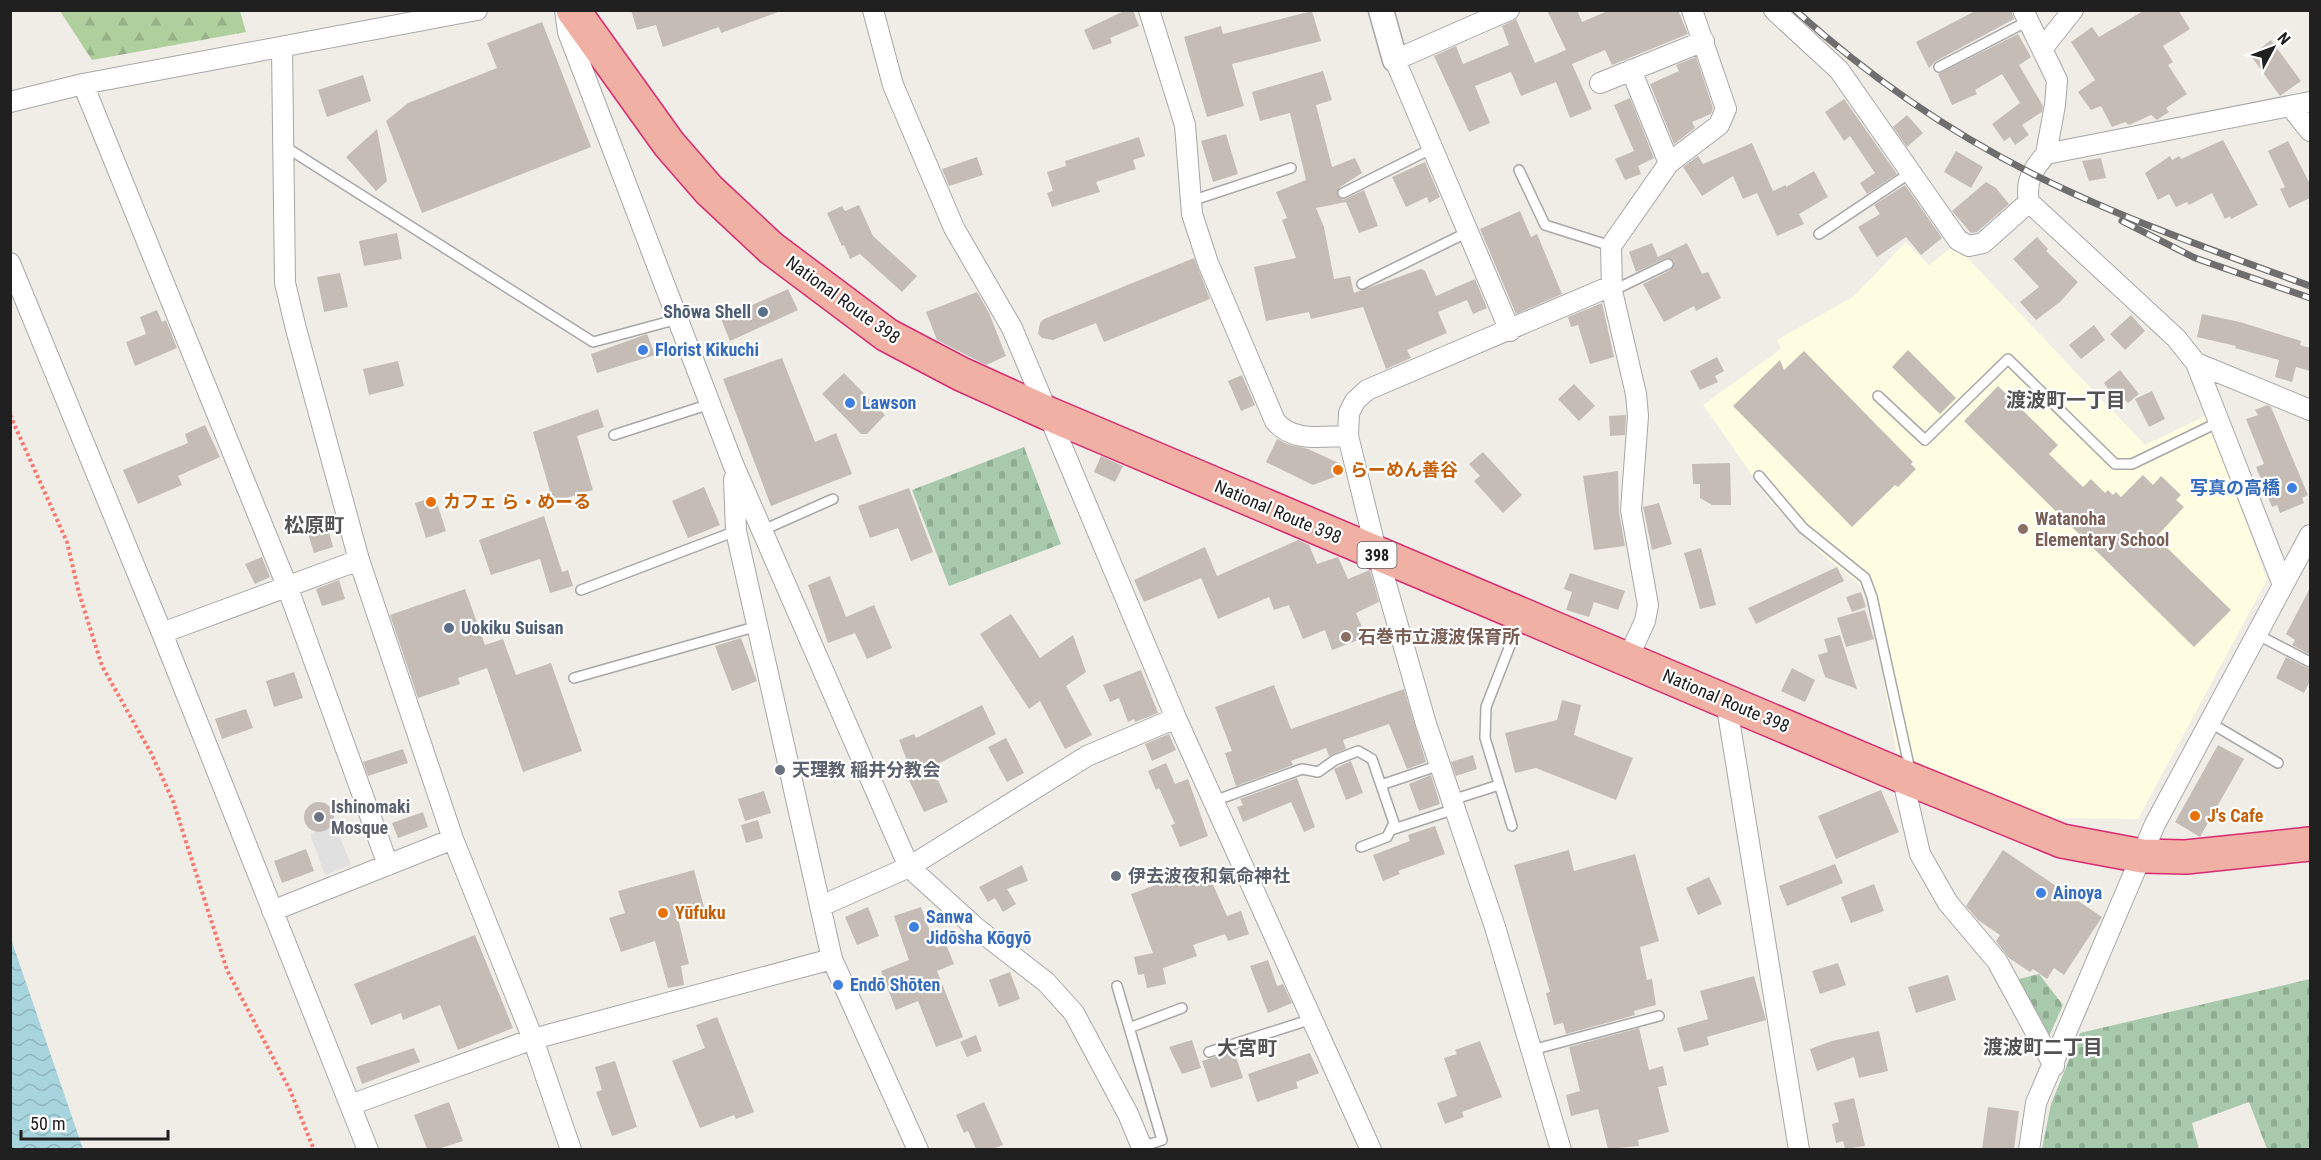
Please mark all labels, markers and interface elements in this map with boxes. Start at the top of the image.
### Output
north arrow [2243,18,2303,78]
text: N [2274,29,2294,48]
street label: National Route 398 [782,251,904,348]
place label: Shōwa Shell [663,301,751,322]
marker: Shōwa Shell [756,305,770,319]
place label: Florist Kikuchi [655,339,759,360]
marker: Florist Kikuchi [636,343,650,357]
district label: 渡波町一丁目 [2006,388,2126,412]
place label: Lawson [862,392,916,413]
marker: Lawson [843,396,857,410]
place label: らーめん善谷 [1350,459,1458,480]
marker: らーめん善谷 [1331,463,1345,477]
street label: National Route 398 [1212,475,1345,548]
place label: 写真の高橋 [2190,477,2280,498]
marker: 写真の高橋 [2285,481,2299,495]
place label: カフェ ら・めーる [443,491,591,512]
marker: カフェ ら・めーる [424,495,438,509]
place label: Watanoha Elementary School [2035,508,2169,550]
district label: 松原町 [284,513,344,537]
marker: Watanoha Elementary School [2016,522,2030,536]
road number: 398 [1358,542,1396,568]
place label: Uokiku Suisan [461,617,564,638]
marker: Uokiku Suisan [442,621,456,635]
place label: 石巻市立渡波保育所 [1358,626,1520,647]
marker: 石巻市立渡波保育所 [1339,630,1353,644]
street label: National Route 398 [1660,664,1793,737]
place label: 天理教 稲井分教会 [792,759,940,780]
marker: 天理教 稲井分教会 [773,763,787,777]
place label: Ishinomaki Mosque [331,796,410,838]
place label: J's Cafe [2207,805,2264,826]
marker: J's Cafe [2188,809,2202,823]
marker: Ishinomaki Mosque [312,810,326,824]
place label: 伊去波夜和氣命神社 [1128,865,1290,886]
marker: 伊去波夜和氣命神社 [1109,869,1123,883]
place label: Ainoya [2053,882,2102,903]
marker: Ainoya [2034,886,2048,900]
place label: Yūfuku [675,902,725,923]
marker: Yūfuku [656,906,670,920]
place label: Sanwa Jidōsha Kōgyō [926,906,1032,948]
marker: Sanwa Jidōsha Kōgyō [907,920,921,934]
place label: Endō Shōten [850,974,940,995]
marker: Endō Shōten [831,978,845,992]
district label: 渡波町二丁目 [1983,1035,2103,1059]
district label: 大宮町 [1217,1036,1277,1060]
scale bar [21,1103,168,1141]
text: 50 m [30,1113,65,1134]

